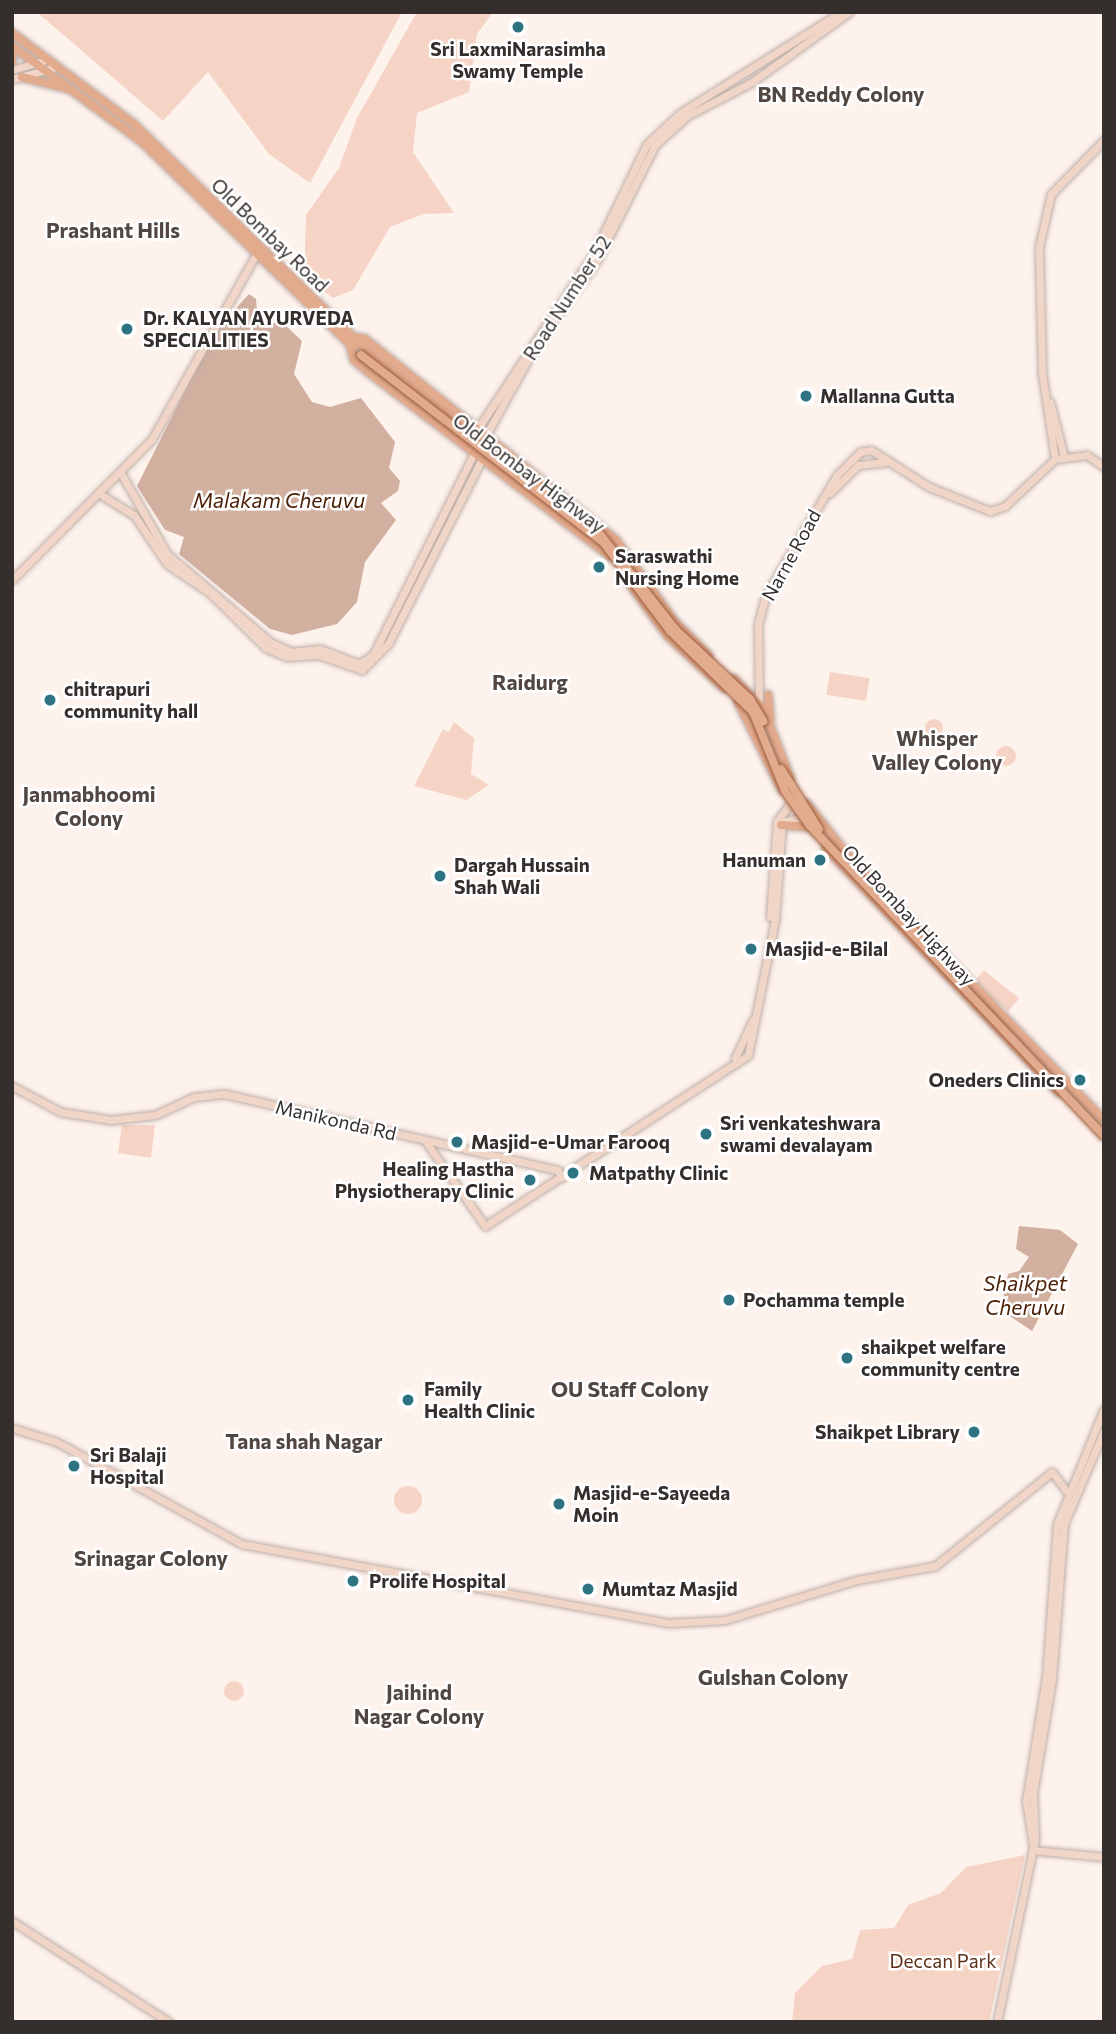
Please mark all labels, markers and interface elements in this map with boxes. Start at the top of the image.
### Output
marker: Sri LaxmiNarasimha Swamy Temple [510,19,526,35]
place label: Sri LaxmiNarasimha Swamy Temple [430,38,606,82]
district label: BN Reddy Colony [757,81,925,107]
street label: Old Bombay Road [207,173,333,297]
district label: Prashant Hills [46,217,180,243]
street label: Road Number 52 [518,232,616,364]
place label: Dr. KALYAN AYURVEDA SPECIALITIES [143,307,354,351]
marker: Dr. KALYAN AYURVEDA SPECIALITIES [117,319,137,339]
place label: Mallanna Gutta [820,385,955,407]
marker: Mallanna Gutta [798,388,814,404]
street label: Old Bombay Highway [449,408,609,538]
water label: Malakam Cheruvu [193,487,365,513]
street label: Narne Road [757,505,825,605]
place label: Saraswathi Nursing Home [615,545,739,589]
marker: Saraswathi Nursing Home [589,557,609,577]
district label: Raidurg [492,669,568,695]
place label: chitrapuri community hall [64,678,198,722]
marker: chitrapuri community hall [42,692,58,708]
district label: Whisper Valley Colony [871,725,1003,775]
district label: Janmabhoomi Colony [22,781,156,831]
street label: Old Bombay Highway [838,840,980,990]
place label: Hanuman [722,849,806,871]
marker: Hanuman [812,852,828,868]
place label: Dargah Hussain Shah Wali [454,854,590,898]
marker: Dargah Hussain Shah Wali [432,868,448,884]
place label: Masjid-e-Bilal [765,938,888,960]
marker: Masjid-e-Bilal [743,941,759,957]
place label: Oneders Clinics [929,1069,1064,1091]
marker: Oneders Clinics [1070,1070,1090,1090]
street label: Manikonda Rd [273,1095,399,1145]
place label: Sri venkateshwara swami devalayam [720,1112,881,1156]
marker: Sri venkateshwara swami devalayam [698,1126,714,1142]
place label: Masjid-e-Umar Farooq [471,1131,670,1153]
marker: Masjid-e-Umar Farooq [449,1134,465,1150]
place label: Healing Hastha Physiotherapy Clinic [335,1158,514,1202]
place label: Matpathy Clinic [589,1162,728,1184]
marker: Matpathy Clinic [563,1163,583,1183]
marker: Healing Hastha Physiotherapy Clinic [520,1170,540,1190]
water label: Shaikpet Cheruvu [983,1270,1067,1320]
place label: Pochamma temple [743,1289,904,1311]
marker: Pochamma temple [721,1292,737,1308]
place label: shaikpet welfare community centre [861,1336,1020,1380]
marker: shaikpet welfare community centre [839,1350,855,1366]
district label: OU Staff Colony [551,1376,709,1402]
place label: Family Health Clinic [424,1378,535,1422]
marker: Family Health Clinic [398,1390,418,1410]
place label: Shaikpet Library [815,1421,960,1443]
marker: Shaikpet Library [966,1424,982,1440]
district label: Tana shah Nagar [225,1428,383,1454]
place label: Sri Balaji Hospital [90,1444,167,1488]
marker: Sri Balaji Hospital [64,1456,84,1476]
place label: Masjid-e-Sayeeda Moin [573,1482,730,1526]
marker: Masjid-e-Sayeeda Moin [551,1496,567,1512]
district label: Srinagar Colony [74,1545,228,1571]
place label: Prolife Hospital [369,1570,506,1592]
marker: Prolife Hospital [343,1571,363,1591]
place label: Mumtaz Masjid [602,1578,738,1600]
marker: Mumtaz Masjid [580,1581,596,1597]
district label: Gulshan Colony [698,1664,848,1690]
district label: Jaihind Nagar Colony [354,1679,484,1729]
park label: Deccan Park [889,1950,997,1972]

